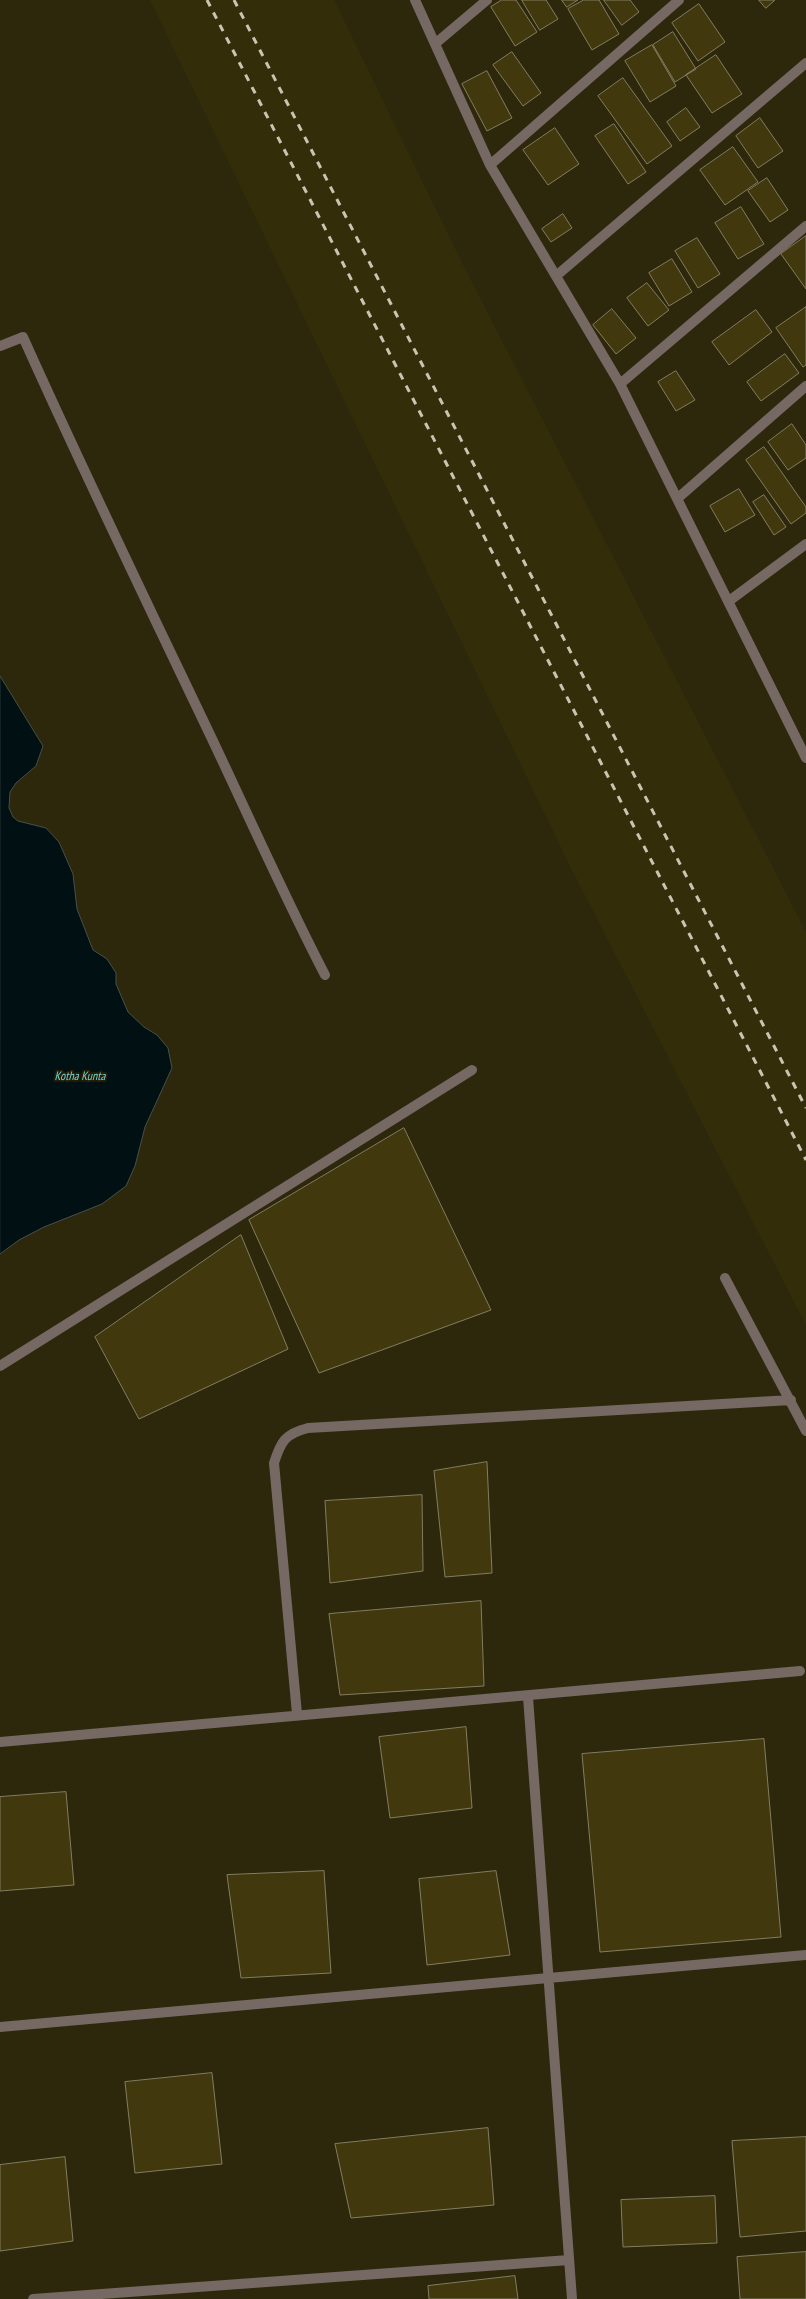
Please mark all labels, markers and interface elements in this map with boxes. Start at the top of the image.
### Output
water label: Kotha Kunta [55,1070,105,1084]

